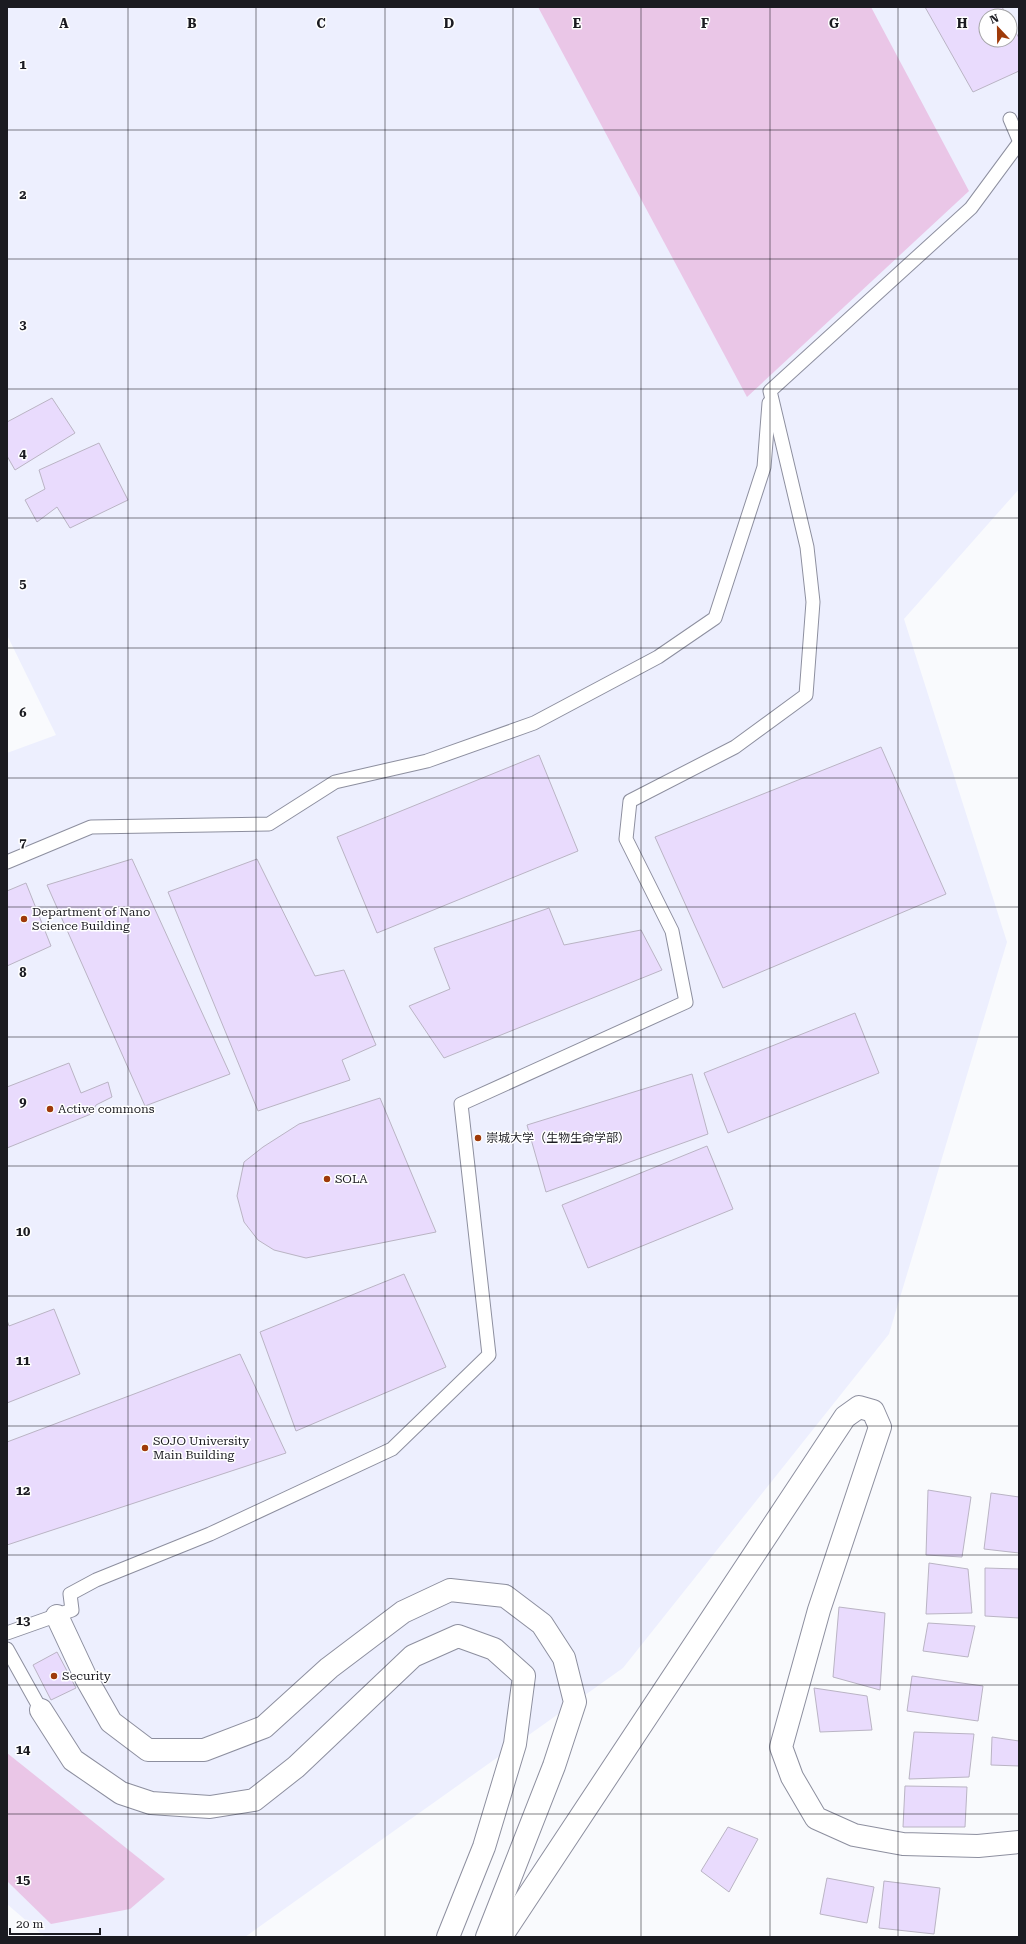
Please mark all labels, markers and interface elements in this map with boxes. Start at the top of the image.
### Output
north arrow [978,8,1018,48]
text: N [988,11,1001,27]
text: A [59,16,69,31]
text: B [187,16,197,31]
text: C [316,16,326,31]
text: D [444,16,454,31]
text: E [573,16,581,31]
text: F [701,16,709,31]
text: G [829,16,839,31]
text: H [957,16,968,31]
text: 1 [19,57,27,72]
text: 2 [19,187,27,202]
text: 3 [19,317,27,332]
text: 4 [19,446,27,461]
text: 5 [19,576,27,591]
text: 6 [19,705,27,720]
text: 7 [19,835,27,850]
place label: Department of Nano Science Building [32,905,150,933]
marker: Department of Nano Science Building [19,914,29,924]
text: 8 [19,965,27,980]
text: 9 [19,1094,27,1109]
place label: Active commons [58,1102,155,1116]
marker: Active commons [45,1104,55,1114]
place label: 崇城大学（生物生命学部） [486,1131,630,1145]
marker: 崇城大学（生物生命学部） [473,1133,483,1143]
place label: SOLA [335,1172,368,1186]
marker: SOLA [322,1174,332,1184]
text: 10 [16,1224,30,1239]
text: 11 [16,1353,30,1368]
place label: SOJO University Main Building [153,1434,250,1462]
marker: SOJO University Main Building [140,1443,150,1453]
text: 12 [16,1483,30,1498]
text: 13 [16,1613,30,1628]
place label: Security [62,1669,112,1683]
marker: Security [49,1671,59,1681]
text: 14 [16,1742,31,1757]
text: 15 [16,1872,30,1887]
scale bar [10,1910,100,1936]
text: 20 m [16,1917,43,1931]

